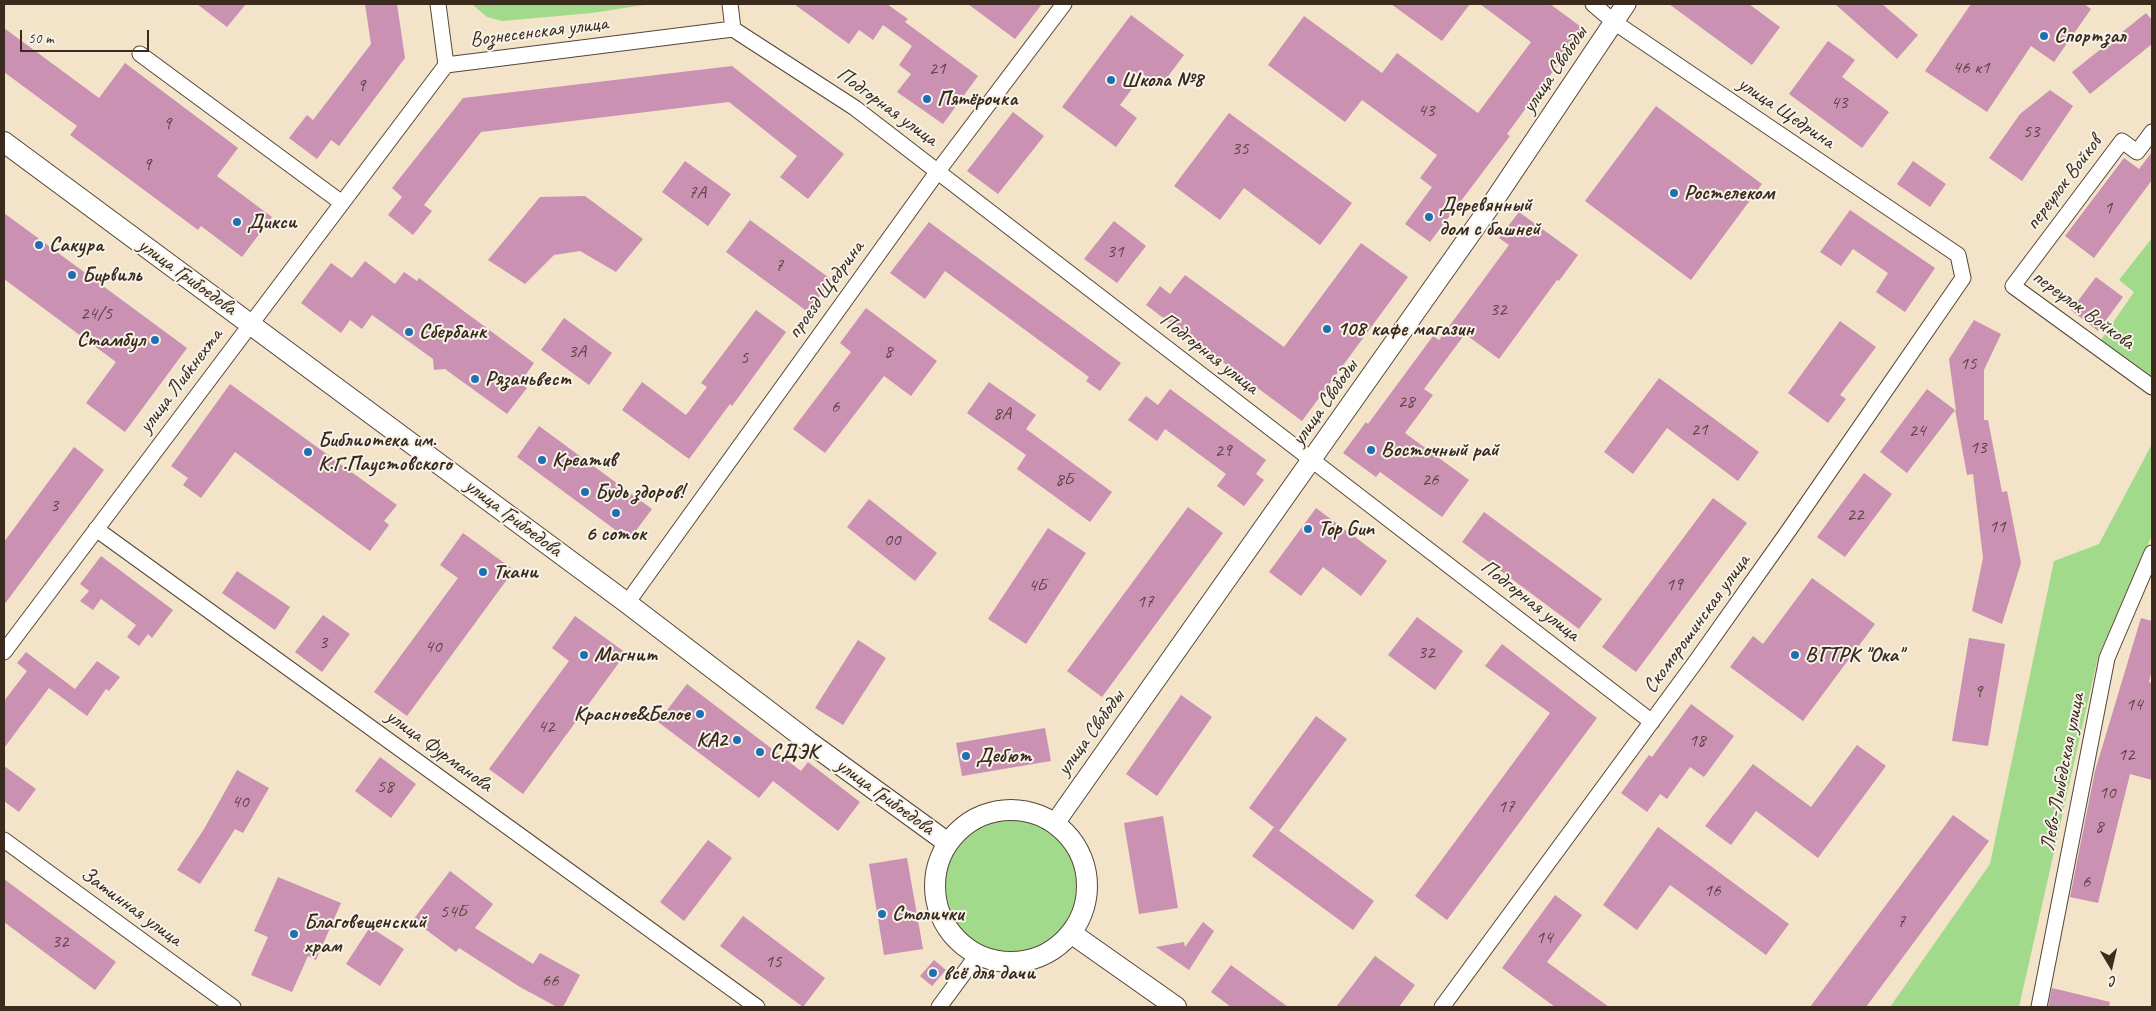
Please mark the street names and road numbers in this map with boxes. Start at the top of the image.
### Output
street label: Вознесенская улица [469,11,609,53]
street label: улица Свободы [1517,22,1593,118]
street label: Подгорная улица [832,62,942,152]
street label: улица Щедрина [1733,71,1839,155]
street label: переулок Войков [2020,131,2108,235]
street label: улица Грибоедова [133,233,241,321]
street label: проезд Щедрина [782,236,870,344]
street label: переулок Войкова [2027,265,2139,355]
street label: Подгорная улица [1155,308,1263,400]
street label: улица Либкнехта [134,324,228,438]
street label: улица Свободы [1286,355,1364,451]
street label: улица Грибоедова [459,473,567,563]
street label: Скоморошинская улица [1638,550,1756,698]
street label: Подгорная улица [1476,555,1584,647]
street label: улица Свободы [1052,685,1130,781]
street label: Лево-Лыбедская улица [2035,691,2091,853]
street label: улица Фурманова [381,704,497,798]
street label: улица Грибоедова [831,753,939,841]
street label: Затинная улица [75,862,187,952]

